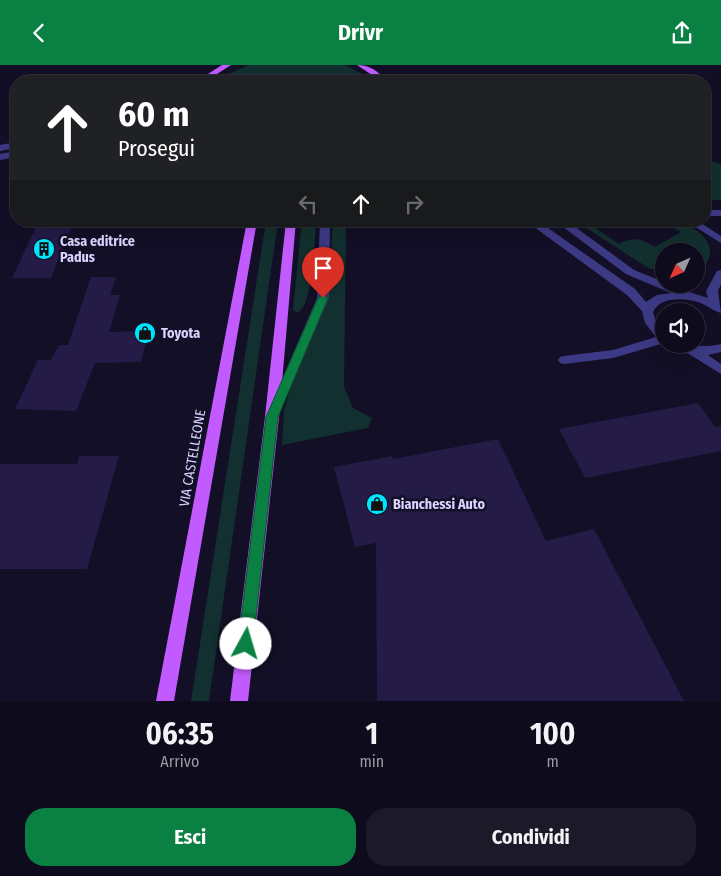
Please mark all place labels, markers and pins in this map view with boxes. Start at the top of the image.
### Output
place label: Casa editrice Padus [60,233,135,266]
building icon: Casa editrice Padus [32,237,56,261]
pin [302,247,344,298]
shop icon: Toyota [133,321,157,345]
place label: Toyota [161,325,200,342]
shop icon: Bianchessi Auto [365,492,389,516]
place label: Bianchessi Auto [393,496,486,513]

